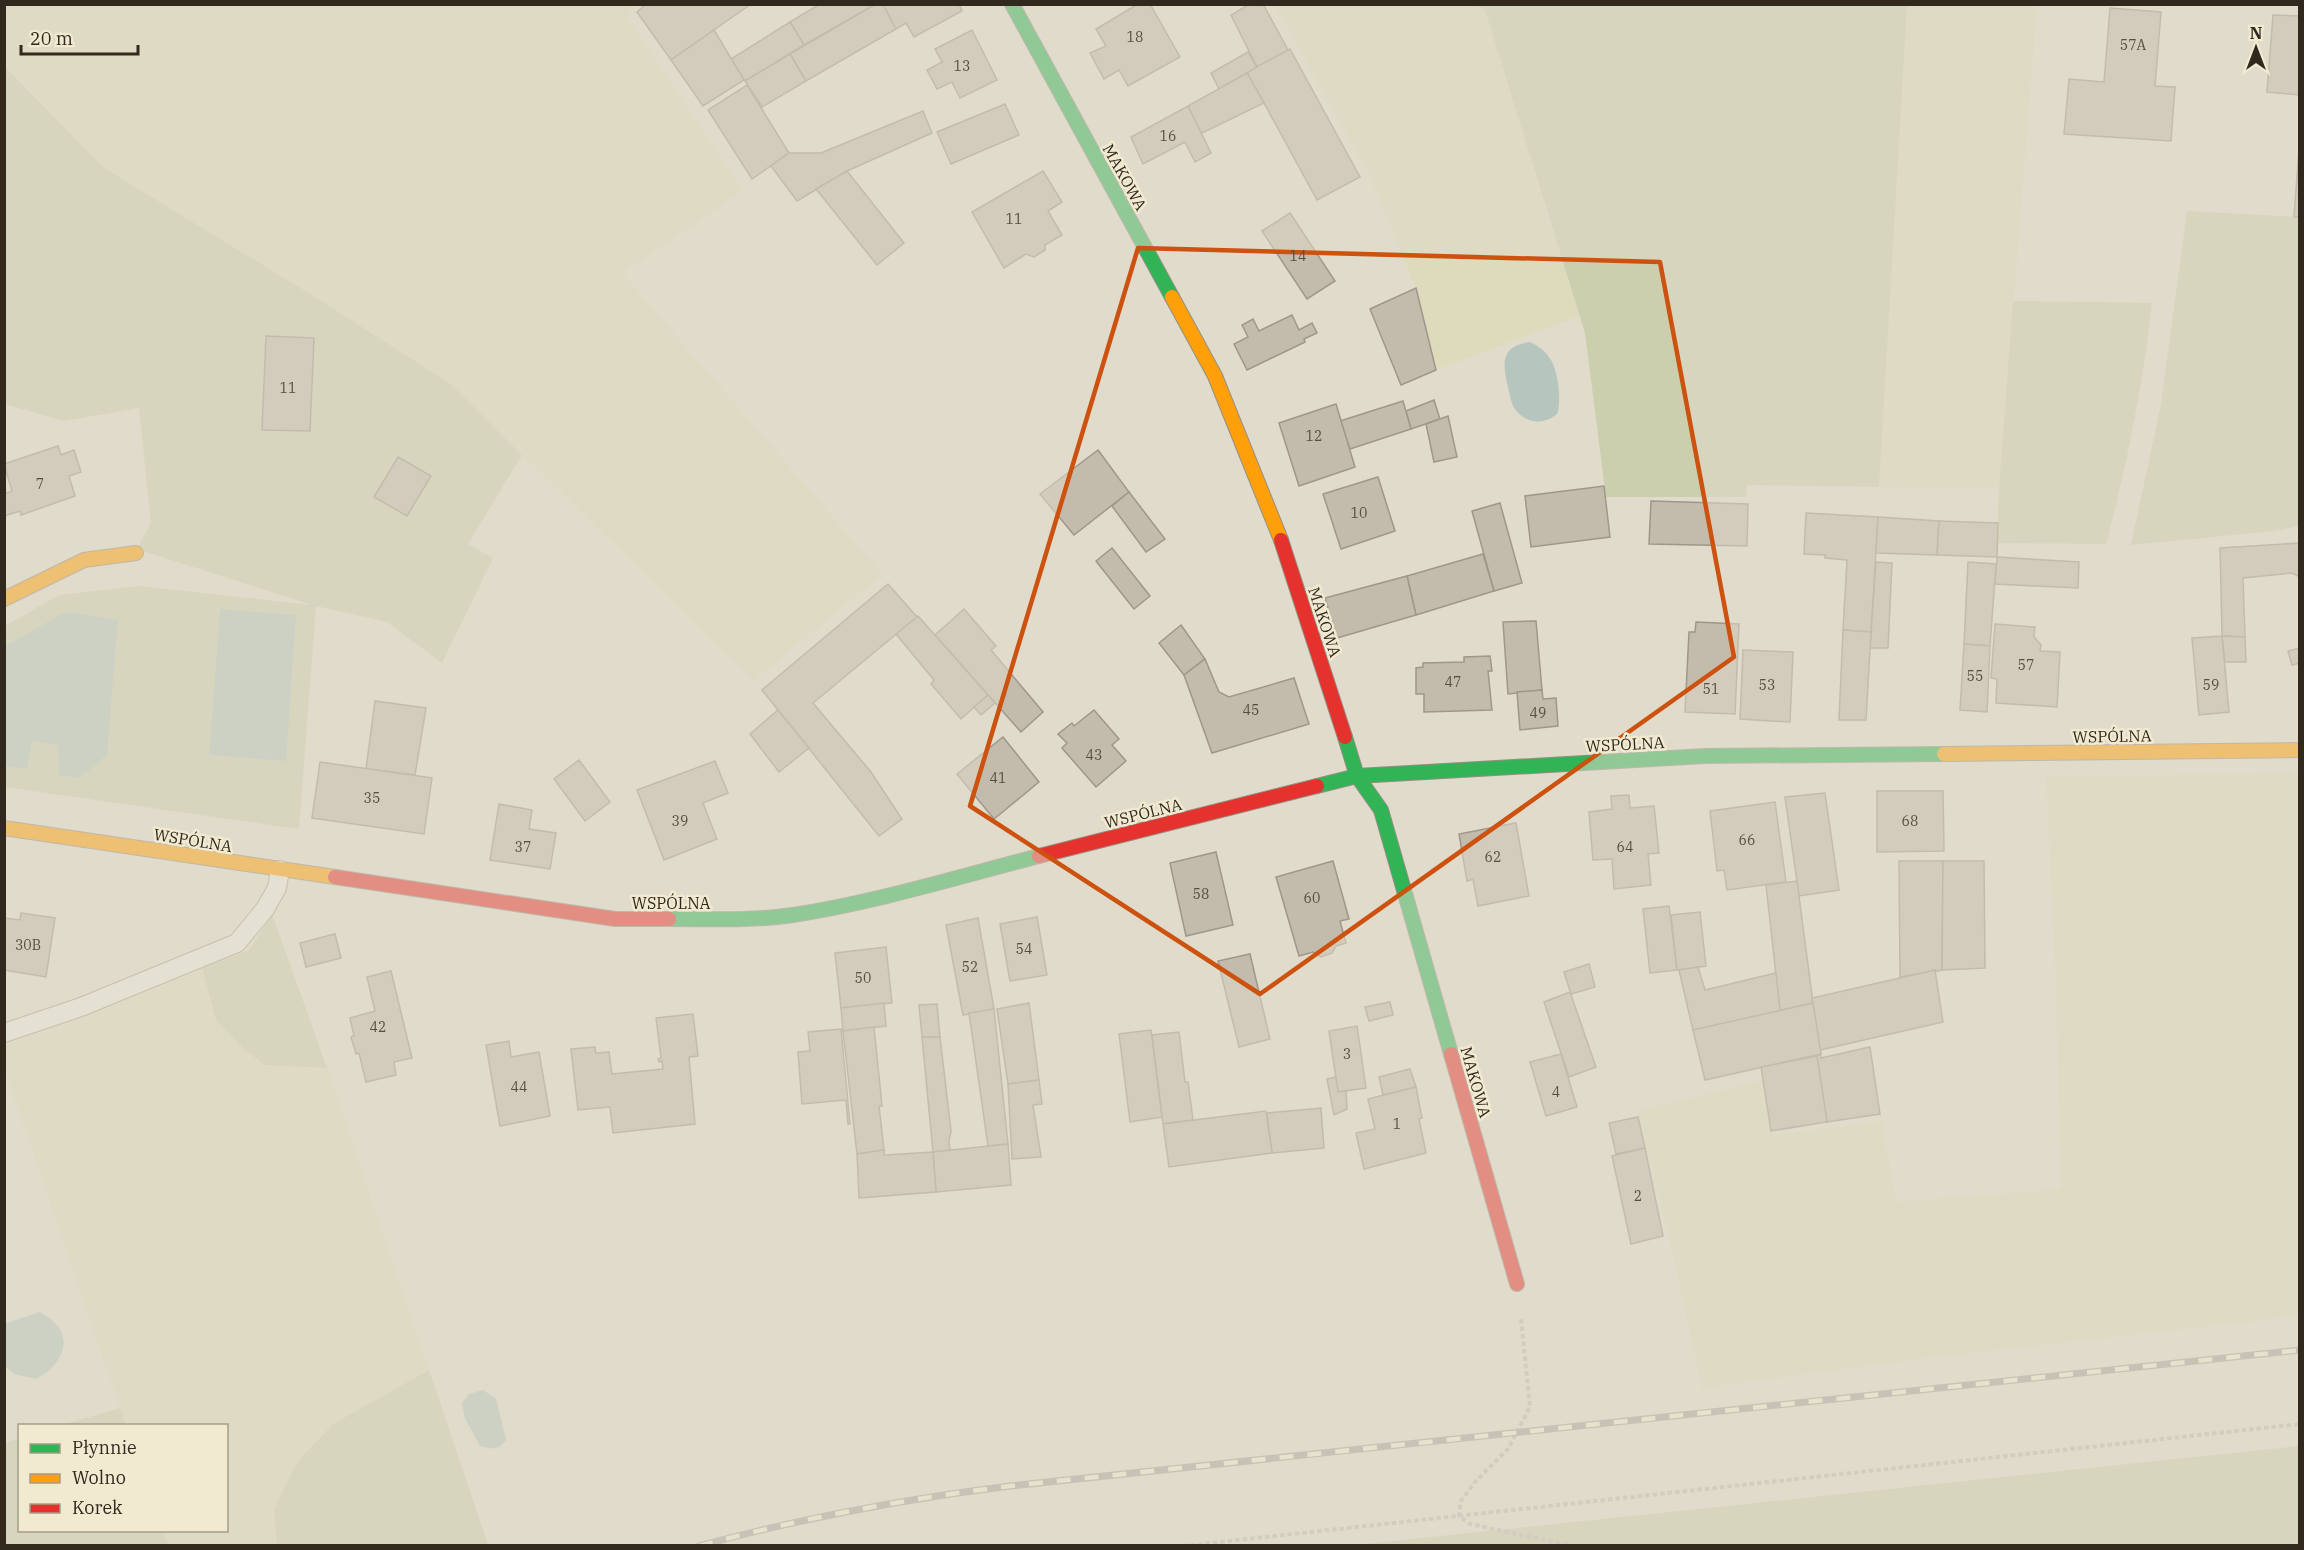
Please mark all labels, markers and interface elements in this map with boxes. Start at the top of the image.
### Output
scale bar [21,18,138,56]
north arrow [2226,18,2286,78]
text: N [2250,23,2262,43]
text: 20 m [30,27,73,50]
house number: 18 [1127,28,1143,46]
house number: 57A [2120,36,2147,54]
house number: 13 [954,57,970,75]
house number: 16 [1160,127,1176,145]
street label: MAKOWA [1099,140,1151,214]
house number: 11 [1006,210,1022,228]
house number: 14 [1290,247,1306,265]
house number: 11 [280,379,296,397]
house number: 12 [1306,427,1322,445]
house number: 7 [36,475,44,493]
house number: 10 [1351,504,1367,522]
street label: MAKOWA [1304,584,1346,660]
house number: 57 [2018,656,2034,674]
house number: 55 [1967,667,1983,685]
house number: 47 [1445,673,1461,691]
house number: 53 [1759,676,1775,694]
house number: 59 [2203,676,2219,694]
house number: 51 [1703,680,1719,698]
house number: 45 [1243,701,1259,719]
house number: 49 [1530,704,1546,722]
street label: WSPÓLNA [2072,724,2152,747]
street label: WSPÓLNA [1585,731,1665,756]
house number: 43 [1086,746,1102,764]
house number: 41 [990,769,1006,787]
house number: 35 [364,789,380,807]
street label: WSPÓLNA [1102,793,1184,832]
house number: 39 [672,812,688,830]
house number: 68 [1902,812,1918,830]
street label: WSPÓLNA [152,823,234,856]
house number: 66 [1739,831,1755,849]
house number: 37 [515,838,531,856]
house number: 64 [1617,838,1633,856]
house number: 62 [1485,848,1501,866]
house number: 58 [1193,885,1209,903]
house number: 60 [1304,889,1320,907]
street label: WSPÓLNA [631,892,711,913]
house number: 30B [15,936,41,954]
house number: 54 [1016,940,1032,958]
house number: 52 [962,958,978,976]
house number: 50 [855,969,871,987]
house number: 42 [370,1018,386,1036]
street label: MAKOWA [1456,1044,1496,1120]
house number: 3 [1343,1045,1351,1063]
house number: 44 [511,1078,527,1096]
house number: 4 [1552,1083,1560,1101]
house number: 1 [1393,1115,1401,1133]
house number: 2 [1634,1187,1642,1205]
legend [18,1424,228,1532]
text: Płynnie [72,1436,137,1459]
text: Wolno [72,1466,126,1489]
text: Korek [72,1496,123,1519]

